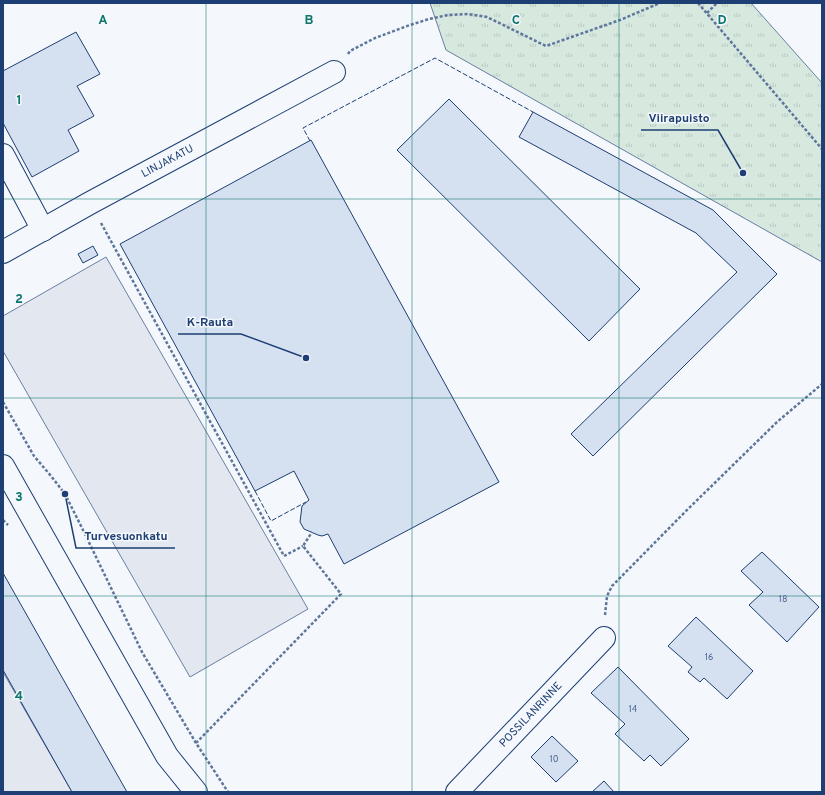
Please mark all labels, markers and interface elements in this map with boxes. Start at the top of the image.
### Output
text: A [98,13,108,29]
text: B [305,13,314,29]
text: C [512,13,520,29]
text: D [717,13,727,29]
text: 1 [16,93,22,109]
callout: Viirapuisto [641,106,718,130]
text: Viirapuisto [648,111,710,127]
street label: LINJAKATU [139,142,196,181]
text: 2 [15,292,23,308]
callout: K-Rauta [178,310,241,334]
text: K-Rauta [187,315,233,331]
text: 3 [15,490,23,506]
callout: Turvesuonkatu [76,524,175,548]
text: Turvesuonkatu [84,529,168,545]
house number: 18 [779,594,787,605]
house number: 16 [705,652,713,663]
street label: POSSILANRINNE [496,679,565,750]
text: 4 [15,689,23,705]
house number: 14 [629,704,638,715]
house number: 10 [549,754,559,765]

